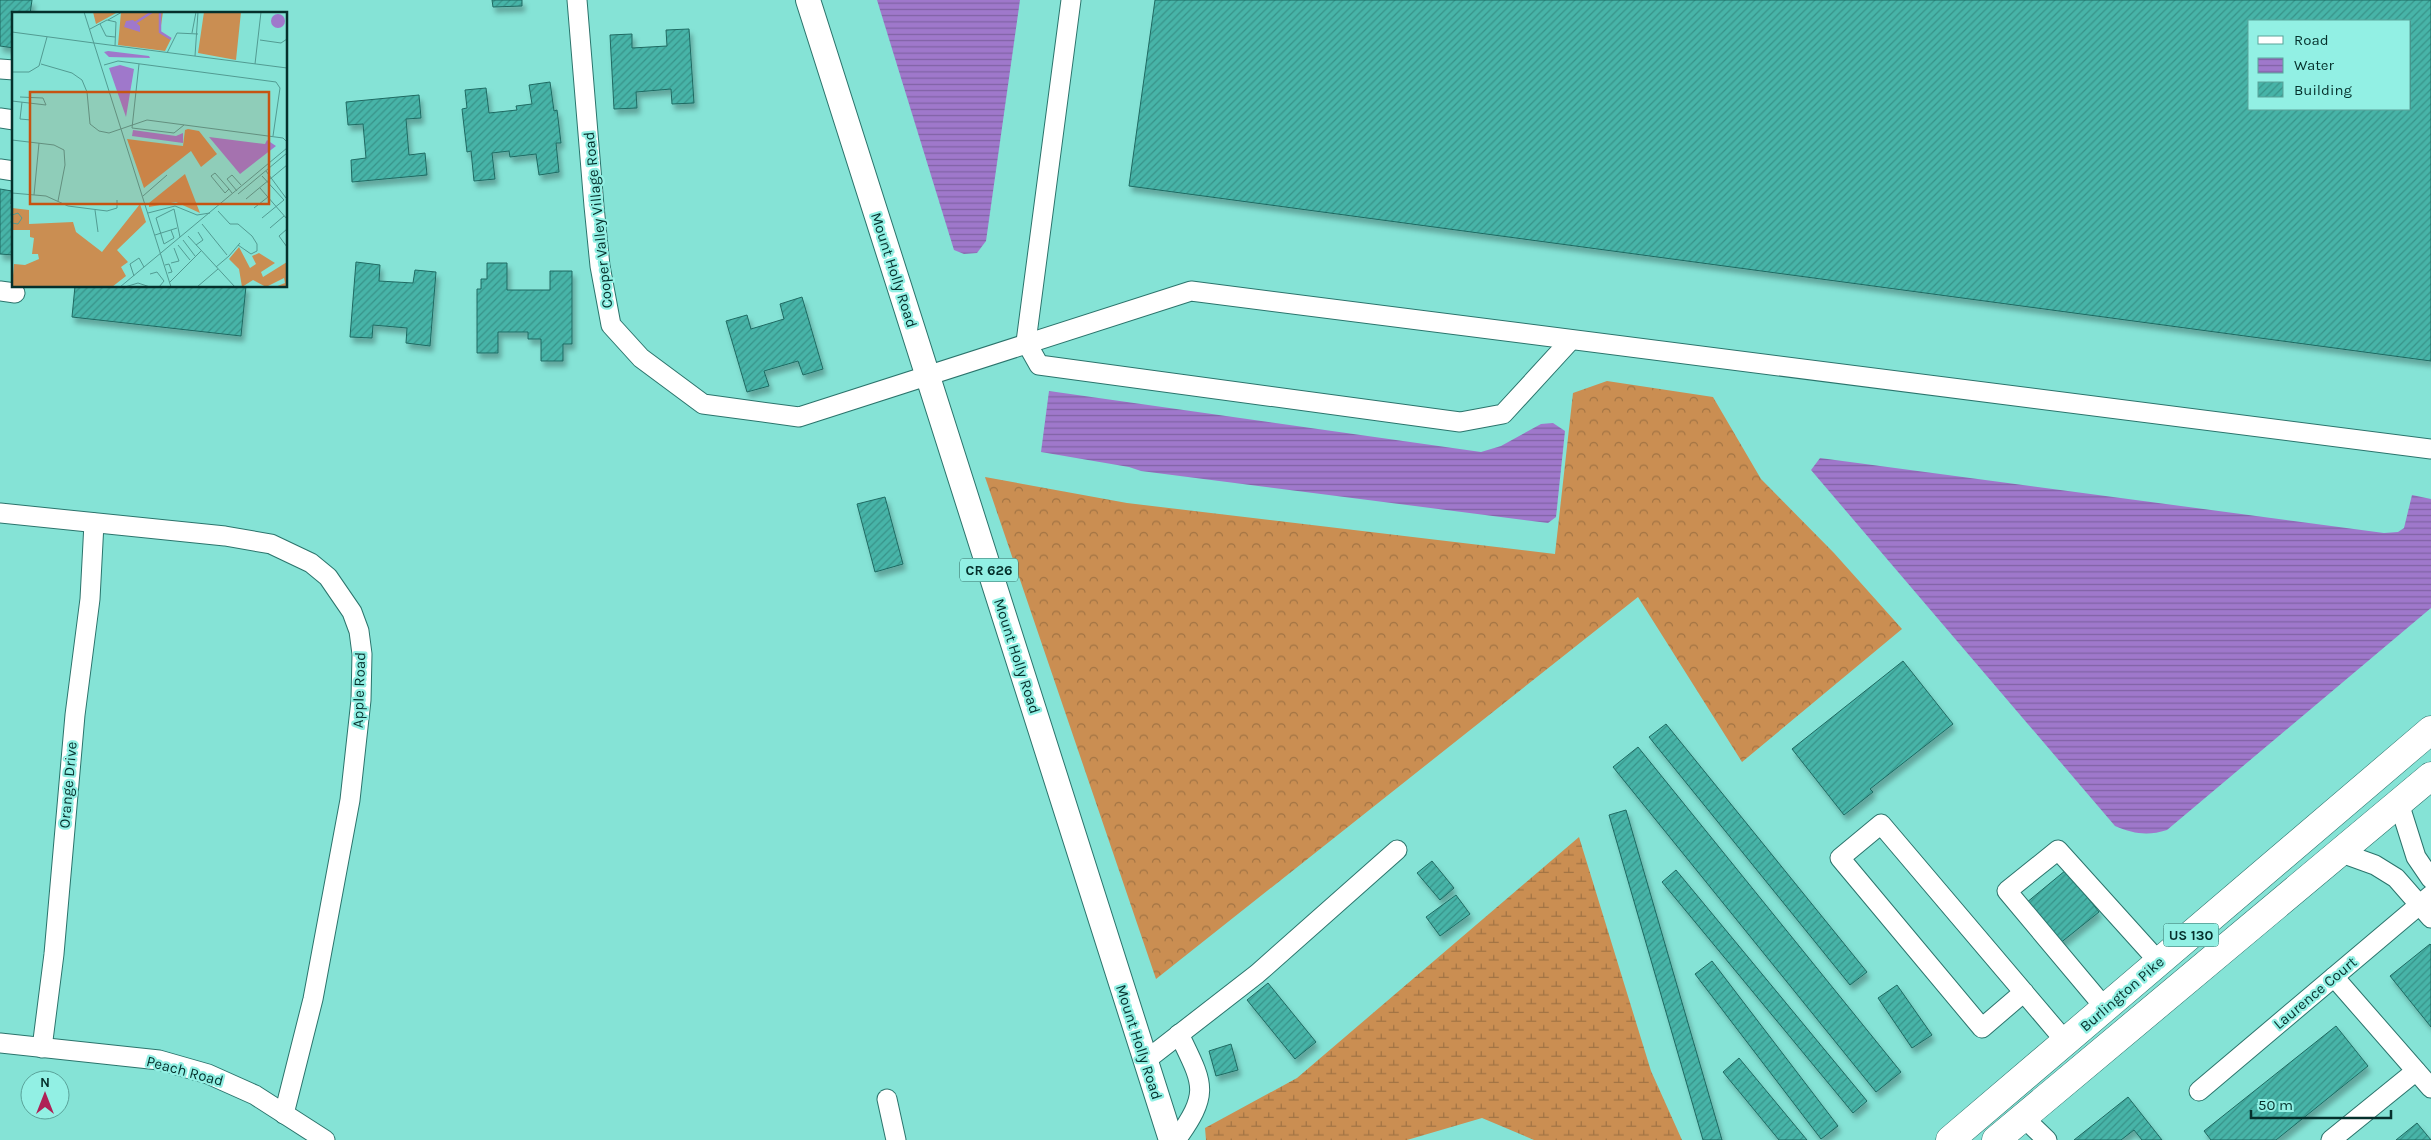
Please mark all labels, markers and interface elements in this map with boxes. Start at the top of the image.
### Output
inset map [12,12,288,288]
legend [2248,20,2411,110]
text: Road [2294,31,2329,49]
text: Water [2294,56,2335,74]
text: Building [2294,81,2352,99]
street label: Cooper Valley Village Road [580,131,616,309]
street label: Mount Holly Road [867,210,921,330]
road number: CR 626 [960,558,1018,582]
street label: Mount Holly Road [990,596,1044,716]
street label: Apple Road [349,652,369,728]
street label: Orange Drive [55,741,81,829]
road number: US 130 [2164,924,2218,946]
street label: Burlington Pike [2076,953,2168,1035]
street label: Laurence Court [2270,953,2361,1033]
street label: Mount Holly Road [1112,982,1166,1102]
street label: Peach Road [144,1052,226,1090]
north arrow [20,1070,70,1120]
text: N [40,1074,50,1091]
scale bar [2251,1088,2391,1120]
text: 50 m [2258,1096,2293,1114]

